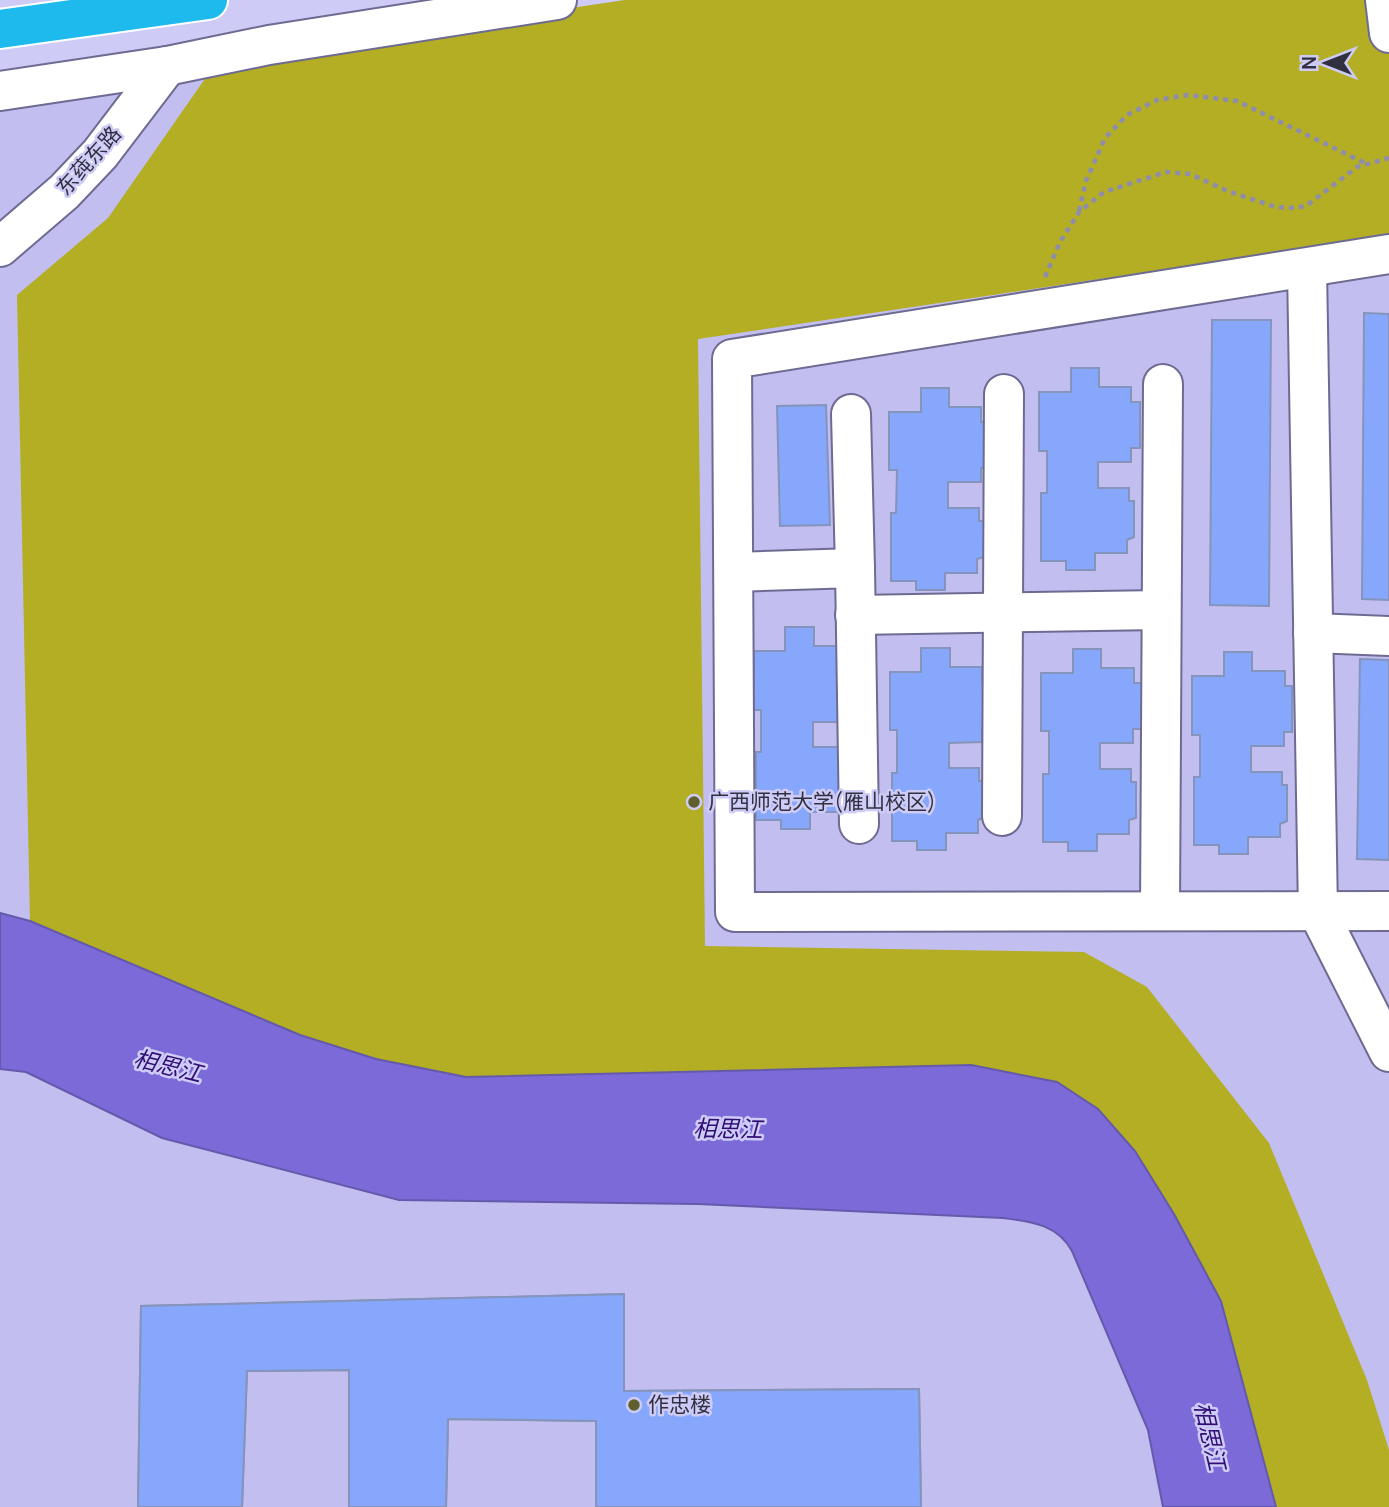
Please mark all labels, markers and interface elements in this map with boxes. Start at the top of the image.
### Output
north arrow [1291,28,1361,98]
text: N [1296,56,1322,70]
street label: 东莼东路 [50,120,127,201]
place label: 广西师范大学(雁山校区) [708,787,936,815]
marker: 广西师范大学(雁山校区) [686,794,702,810]
water label: 相思江 [131,1041,208,1090]
water label: 相思江 [693,1111,766,1145]
place label: 作忠楼 [648,1390,711,1418]
marker: 作忠楼 [626,1397,642,1413]
water label: 相思江 [1188,1399,1235,1476]

